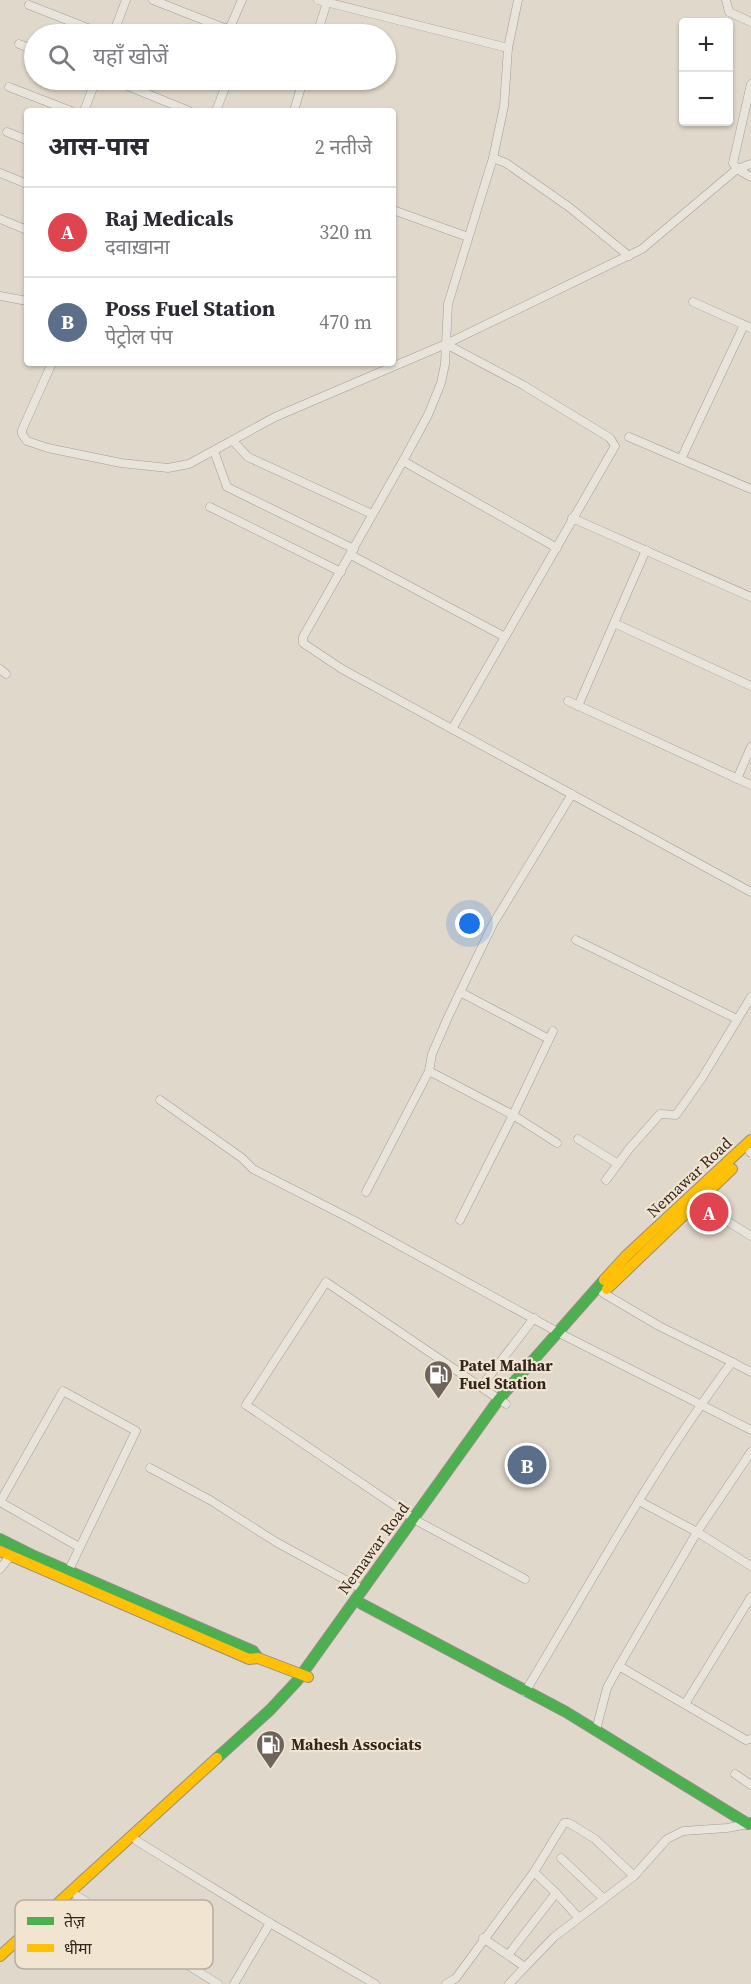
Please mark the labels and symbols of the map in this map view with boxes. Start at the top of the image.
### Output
your location [455,909,484,938]
street label: Nemawar Road [642,1132,736,1222]
pin: A [690,1190,728,1234]
place label: Patel Malhar Fuel Station [459,1354,553,1394]
fuel station icon: Patel Malhar Fuel Station [422,1358,454,1400]
pin: B [508,1442,546,1488]
street label: Nemawar Road [332,1498,414,1598]
fuel station icon: Mahesh Associats [254,1728,286,1770]
place label: Mahesh Associats [291,1733,421,1755]
legend [15,1900,213,1969]
text: तेज़ [64,1910,86,1932]
text: धीमा [64,1937,93,1959]

